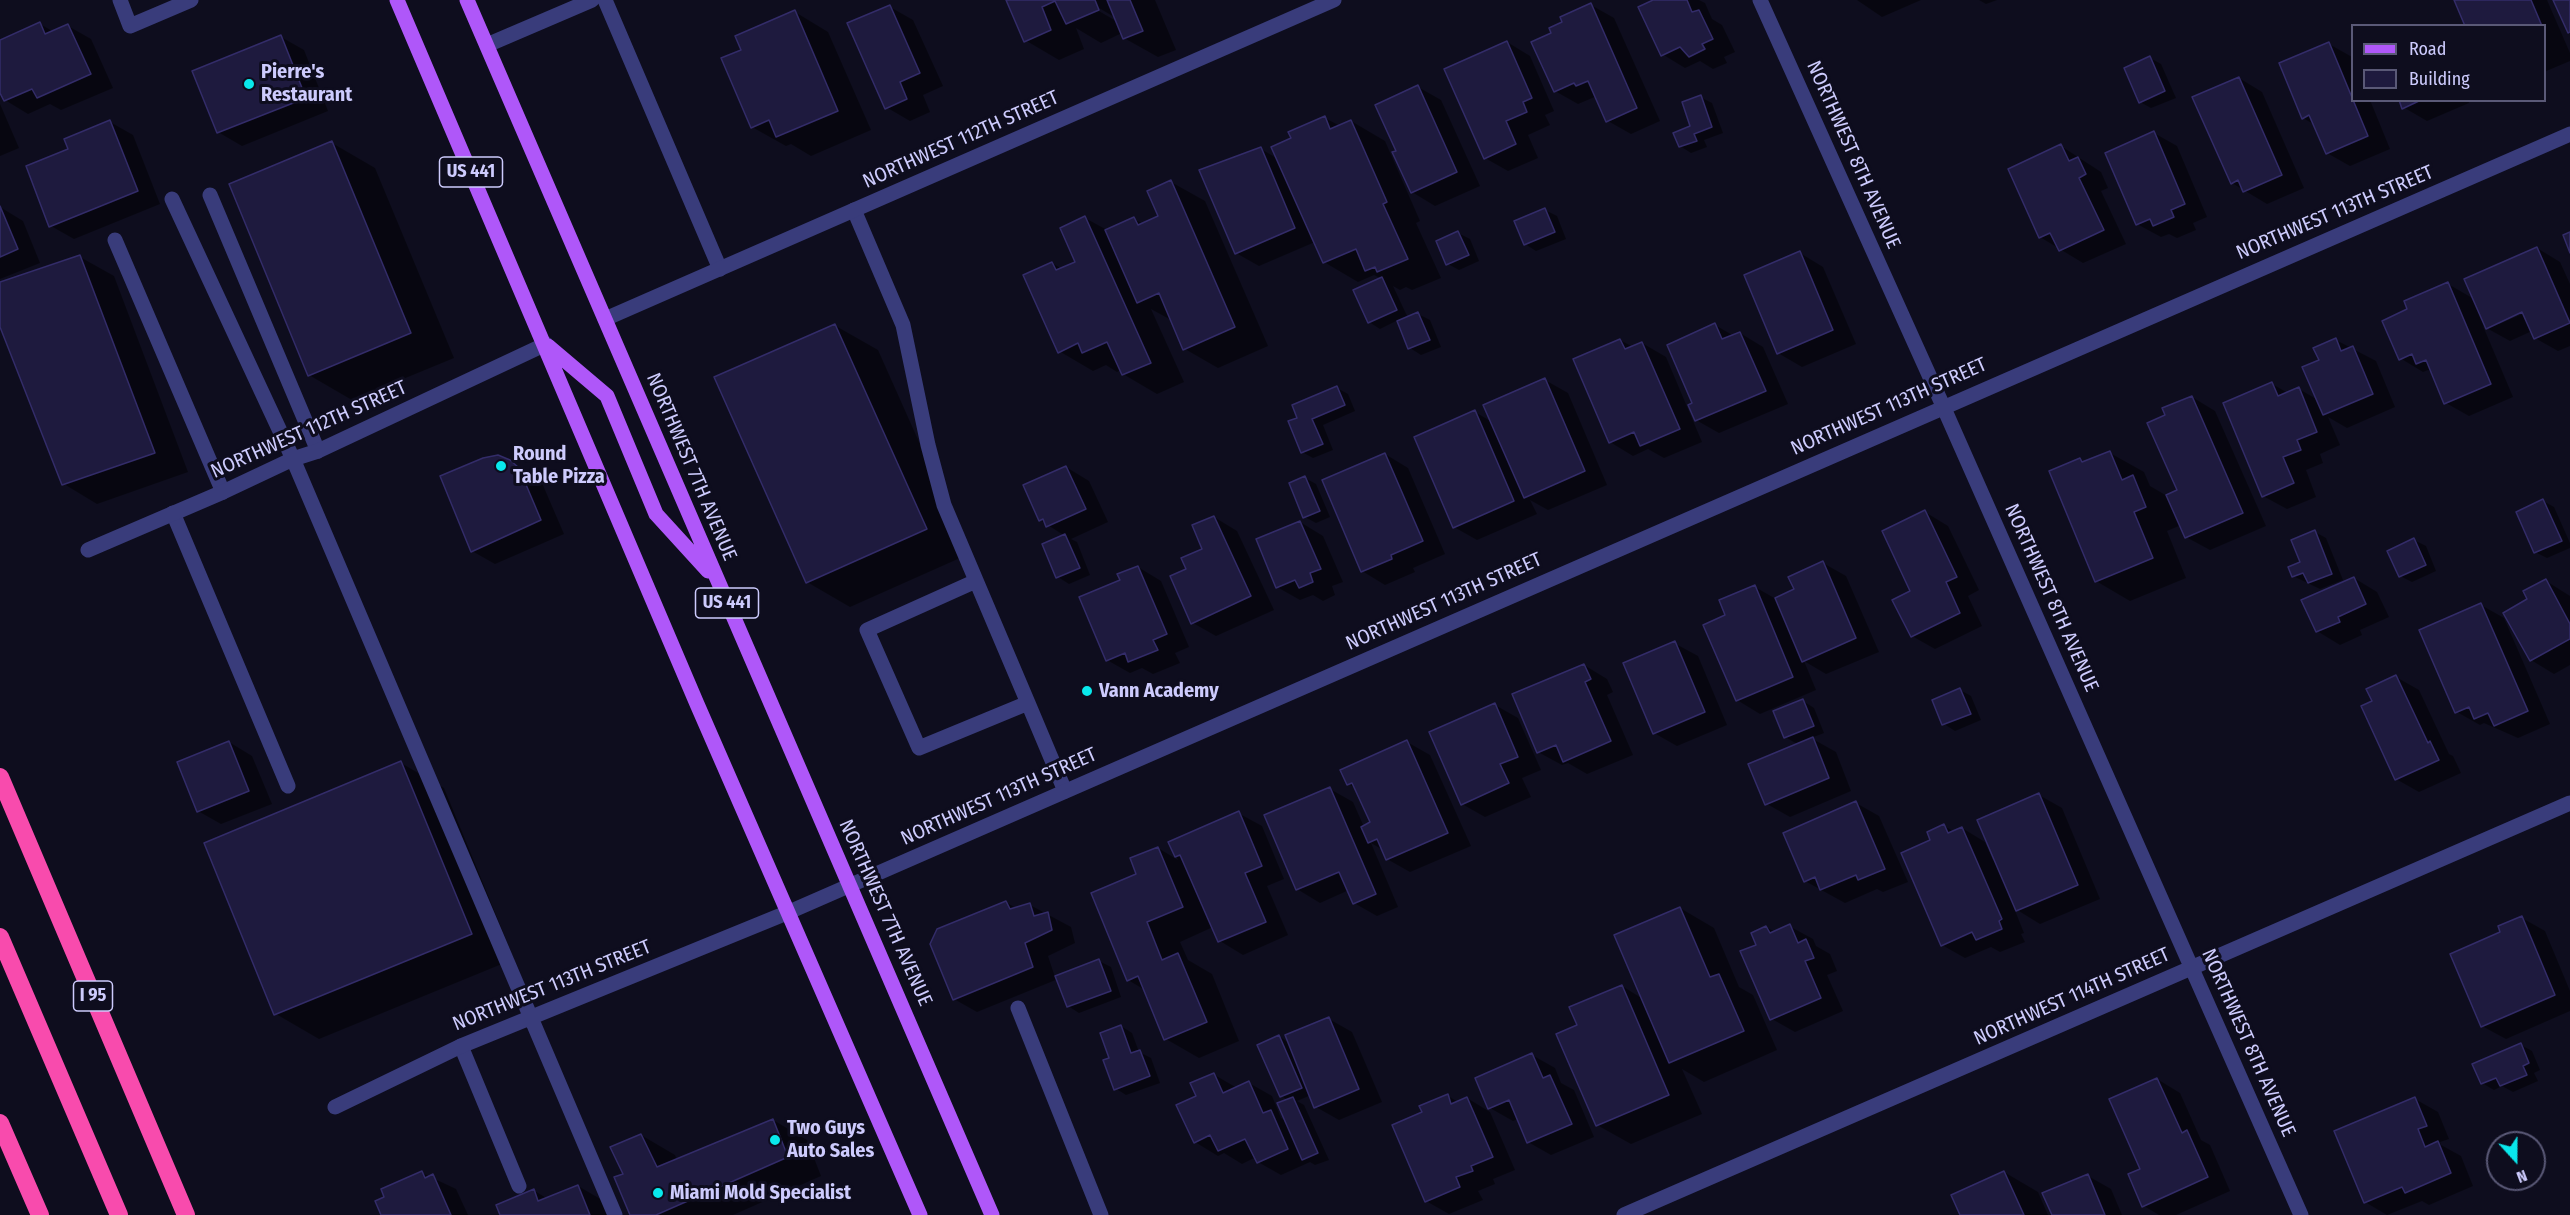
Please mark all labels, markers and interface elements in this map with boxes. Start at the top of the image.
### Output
legend [2351,24,2546,102]
text: Road [2409,38,2446,60]
street label: NORTHWEST 8TH AVENUE [1801,57,1905,253]
place label: Pierre's Restaurant [261,60,352,107]
text: Building [2409,68,2470,90]
marker: Pierre's Restaurant [242,77,256,91]
street label: NORTHWEST 112TH STREET [859,86,1063,194]
road number: US 441 [440,157,502,187]
street label: NORTHWEST 113TH STREET [2233,161,2437,265]
street label: NORTHWEST 113TH STREET [1787,353,1991,461]
street label: NORTHWEST 7TH AVENUE [641,370,741,564]
street label: NORTHWEST 112TH STREET [207,376,411,484]
place label: Round Table Pizza [513,442,605,489]
marker: Round Table Pizza [494,459,508,473]
street label: NORTHWEST 8TH AVENUE [1999,500,2103,696]
street label: NORTHWEST 113TH STREET [1342,548,1546,656]
road number: US 441 [696,588,758,618]
place label: Vann Academy [1099,679,1219,703]
marker: Vann Academy [1080,684,1094,698]
street label: NORTHWEST 113TH STREET [897,743,1101,851]
street label: NORTHWEST 7TH AVENUE [833,816,937,1010]
street label: NORTHWEST 113TH STREET [449,935,655,1037]
street label: NORTHWEST 114TH STREET [1970,943,2174,1051]
street label: NORTHWEST 8TH AVENUE [2196,945,2300,1141]
road number: I 95 [74,981,112,1011]
place label: Two Guys Auto Sales [787,1116,874,1163]
north arrow [2486,1131,2546,1191]
marker: Two Guys Auto Sales [768,1133,782,1147]
text: N [2514,1166,2530,1187]
place label: Miami Mold Specialist [670,1181,851,1205]
marker: Miami Mold Specialist [651,1186,665,1200]

